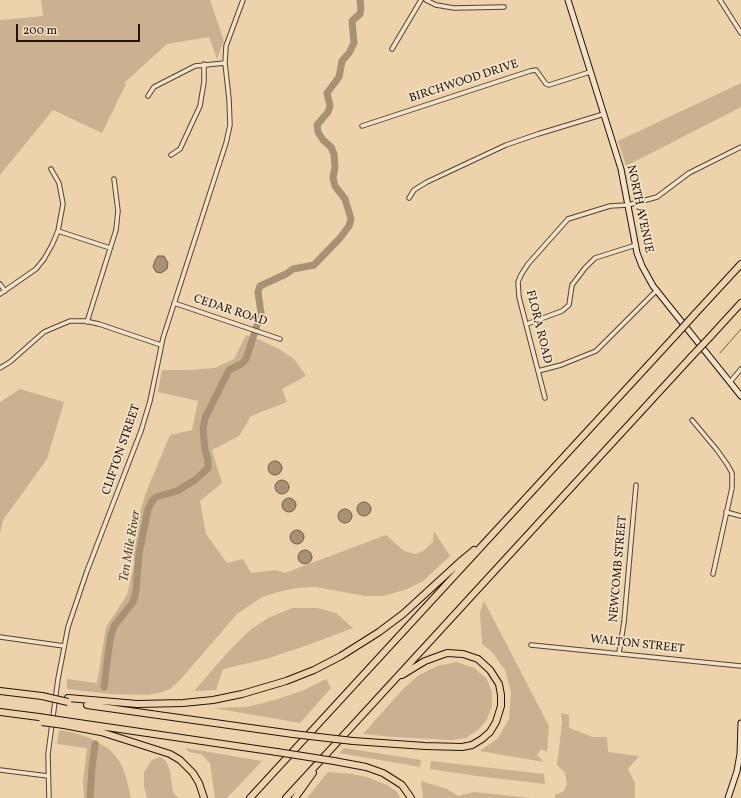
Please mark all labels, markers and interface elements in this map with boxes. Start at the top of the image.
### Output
scale bar [18,16,142,42]
text: 200 m [23,23,57,39]
street label: BIRCHWOOD DRIVE [408,58,520,106]
street label: NORTH AVENUE [623,164,655,254]
street label: FLORA ROAD [522,289,554,365]
street label: CEDAR ROAD [191,292,269,330]
street label: CLIFTON STREET [100,403,144,497]
water label: Ten Mile River [117,509,145,583]
street label: NEWCOMB STREET [607,515,631,623]
street label: WALTON STREET [589,633,685,657]

